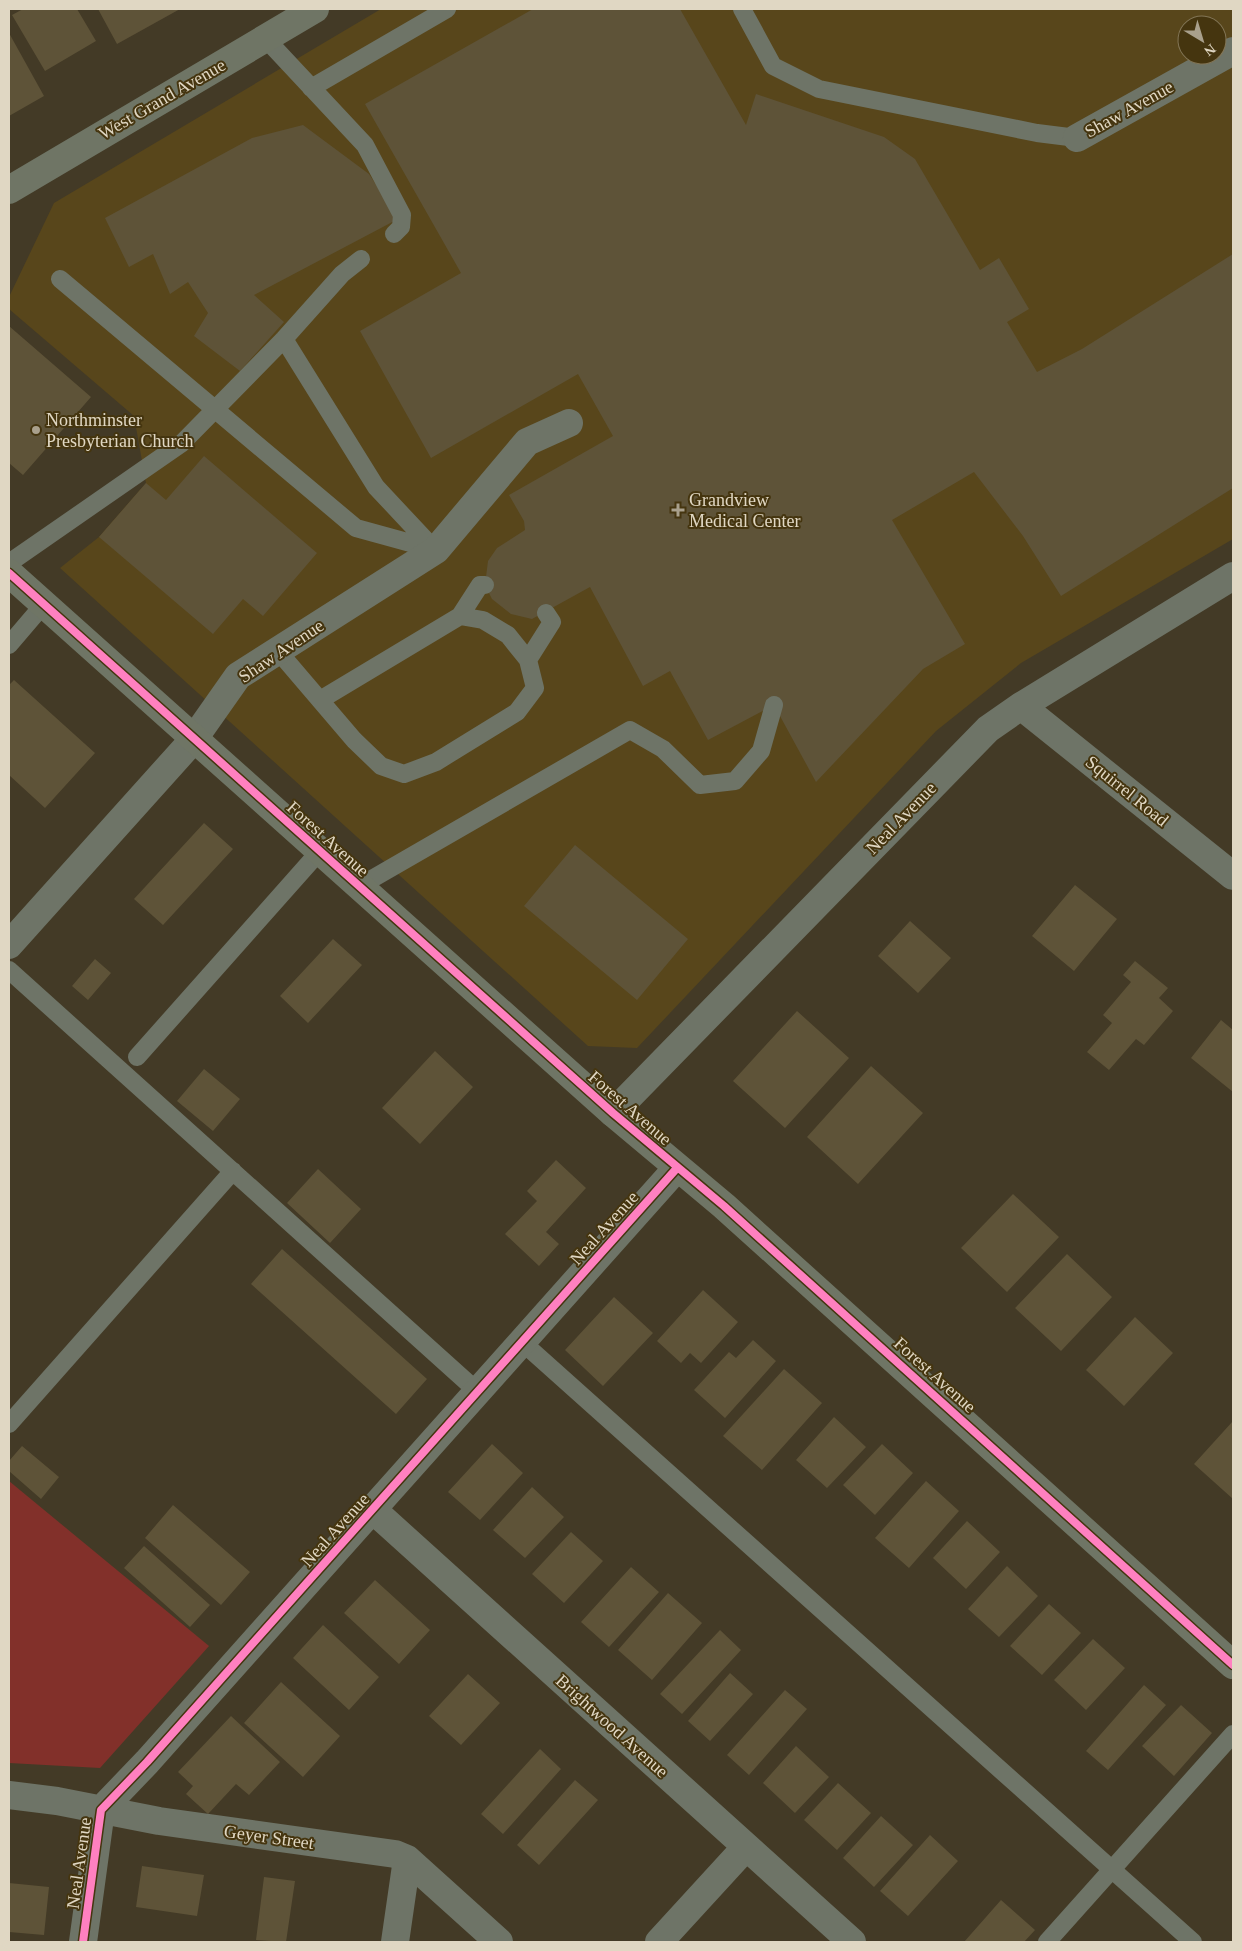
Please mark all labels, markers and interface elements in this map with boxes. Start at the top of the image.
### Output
north arrow [1177,15,1227,65]
text: N [1201,41,1218,59]
street label: West Grand Avenue [95,55,229,143]
street label: Shaw Avenue [1081,76,1177,142]
place label: Northminster Presbyterian Church [46,410,193,451]
marker: Northminster Presbyterian Church [30,424,42,436]
place label: Grandview Medical Center [689,490,800,531]
marker: Grandview Medical Center [671,503,685,517]
street label: Shaw Avenue [235,615,327,687]
street label: Squirrel Road [1082,752,1172,830]
street label: Neal Avenue [862,778,940,858]
street label: Forest Avenue [283,797,373,881]
street label: Forest Avenue [585,1067,675,1149]
street label: Neal Avenue [566,1187,642,1269]
street label: Forest Avenue [890,1333,980,1417]
street label: Neal Avenue [297,1489,373,1571]
street label: Brightwood Avenue [552,1670,672,1782]
street label: Neal Avenue [63,1816,95,1910]
street label: Geyer Street [223,1821,315,1853]

